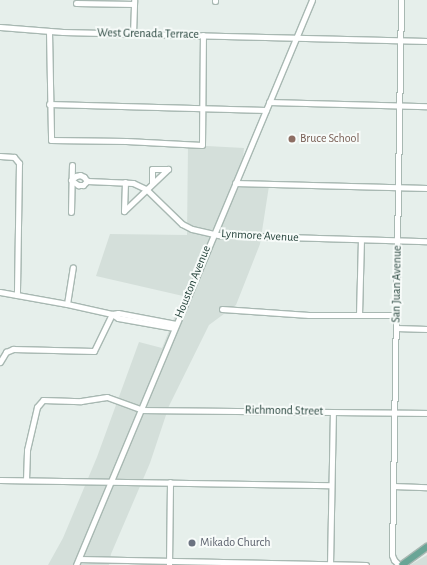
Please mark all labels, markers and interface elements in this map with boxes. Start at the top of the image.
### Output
street label: West Grenada Terrace [97,26,199,42]
place label: Bruce School [300,132,359,146]
marker: Bruce School [287,134,297,144]
street label: Lynmore Avenue [221,227,299,245]
street label: Houston Avenue [172,244,214,320]
street label: San Juan Avenue [389,245,405,323]
street label: Richmond Street [245,403,323,419]
place label: Mikado Church [200,536,270,550]
marker: Mikado Church [187,538,197,548]

